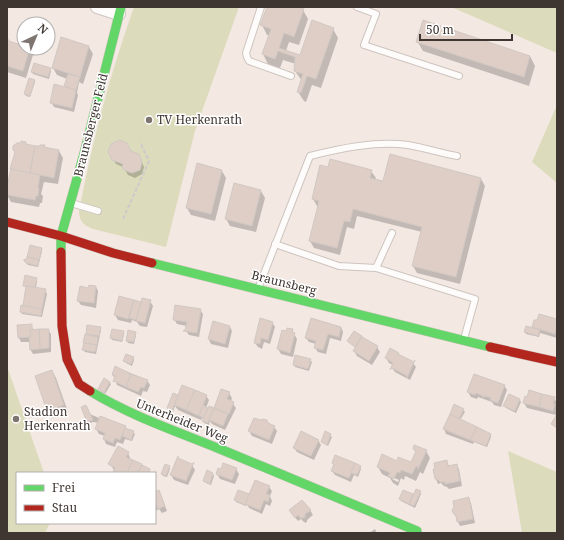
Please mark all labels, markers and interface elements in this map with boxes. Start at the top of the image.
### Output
north arrow [16,16,56,56]
scale bar [420,16,512,42]
text: N [35,20,52,37]
text: 50 m [426,21,454,38]
street label: Braunsberger Feld [69,71,112,178]
place label: TV Herkenrath [157,111,242,128]
marker: TV Herkenrath [144,115,154,125]
street label: Braunsberg [250,266,319,299]
street label: Unterheider Weg [134,394,231,447]
place label: Stadion Herkenrath [24,403,91,434]
marker: Stadion Herkenrath [11,414,21,424]
legend [16,472,156,524]
text: Frei [52,479,75,496]
text: Stau [52,499,78,516]

